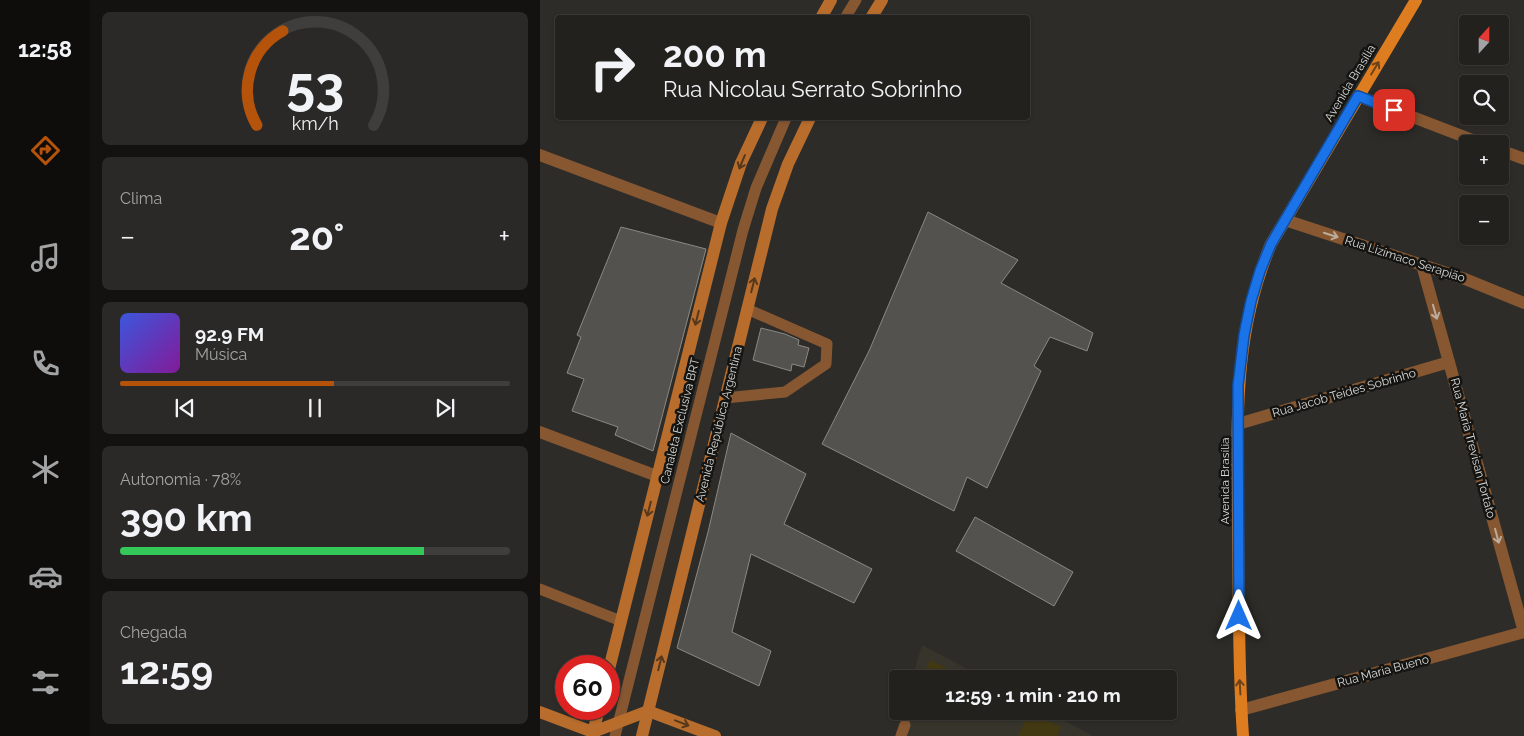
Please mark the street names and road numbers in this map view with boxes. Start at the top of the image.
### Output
street label: Avenida Brasília [1322,42,1378,124]
street label: Rua Lizímaco Serapião [1343,233,1467,285]
street label: Avenida República Argentina [693,345,745,503]
street label: Canaleta Exclusiva BRT [658,356,703,486]
street label: Rua Jacob Teides Sobrinho [1270,366,1418,420]
street label: Rua Maria Trevisan Tortato [1448,376,1498,520]
street label: Avenida Brasília [1218,437,1232,525]
street label: Rua Maria Bueno [1336,652,1430,690]

